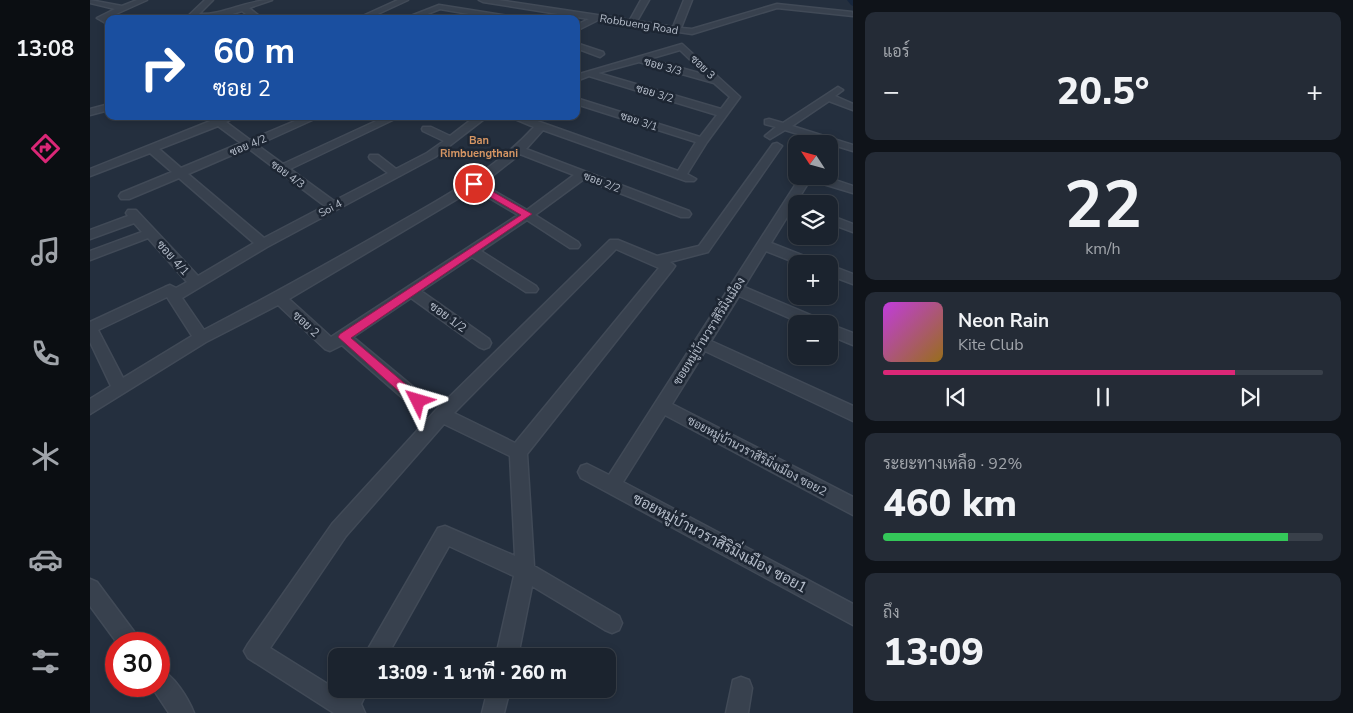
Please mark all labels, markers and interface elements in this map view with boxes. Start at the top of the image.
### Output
street label: Robbueng Road [599,11,679,38]
text: 60 m [213,28,295,75]
text: 13:08 [16,34,74,64]
icon: right [130,35,195,100]
text: แอร์ [883,41,909,63]
street label: ซอย 3 [687,52,718,83]
street label: ซอย 3/3 [642,54,684,79]
text: 20.5° [1057,66,1149,117]
text: − [883,73,900,111]
text: + [1306,73,1323,111]
text: ซอย 2 [213,74,271,104]
street label: ซอย 3/2 [634,81,676,106]
street label: ซอย 3/1 [618,108,660,135]
icon: directions [28,131,63,166]
street label: ซอย 4/2 [227,131,269,160]
district label: Ban Rimbuengthani [440,133,518,161]
north arrow [788,135,838,185]
map controls [788,135,838,365]
street label: ซอย 4/3 [268,157,308,192]
text: 22 [1064,161,1142,250]
pin [453,163,495,205]
street label: ซอย 2/2 [581,169,623,196]
icon: arrive [460,170,488,198]
button: layers [788,195,838,245]
street label: Soi 4 [316,196,345,221]
icon: music [28,234,63,269]
street label: ซอย 4/1 [153,237,193,279]
text: km/h [1085,238,1121,260]
button: + [788,255,838,305]
street label: ซอยหมู่บ้านวราสิริมิ่งเมือง [667,273,749,388]
street label: ซอย 1/2 [426,298,470,336]
street label: ซอย 2 [289,307,323,341]
text: Neon Rain [958,308,1049,334]
button: − [788,315,838,365]
text: Kite Club [958,334,1024,356]
icon: phone [28,336,63,371]
position arrow [391,374,443,426]
icon: previous [942,383,970,411]
icon: pause [1089,383,1117,411]
icon: next [1236,383,1264,411]
street label: ซอยหมู่บ้านวราสิริมิ่งเมือง ซอย2 [684,410,831,500]
icon: climate [28,439,63,474]
text: ระยะทางเหลือ · 92% [883,453,1022,475]
text: 460 km [883,478,1017,529]
street label: ซอยหมู่บ้านวราสิริมิ่งเมือง ซอย1 [629,485,813,598]
icon: car [28,542,63,577]
text: ถึง [883,602,900,624]
text: 13:09 [883,627,984,678]
speed limit sign: 30 [105,632,170,697]
icon: filters [28,644,63,679]
text: 13:09 · 1 นาที · 260 m [377,660,567,686]

